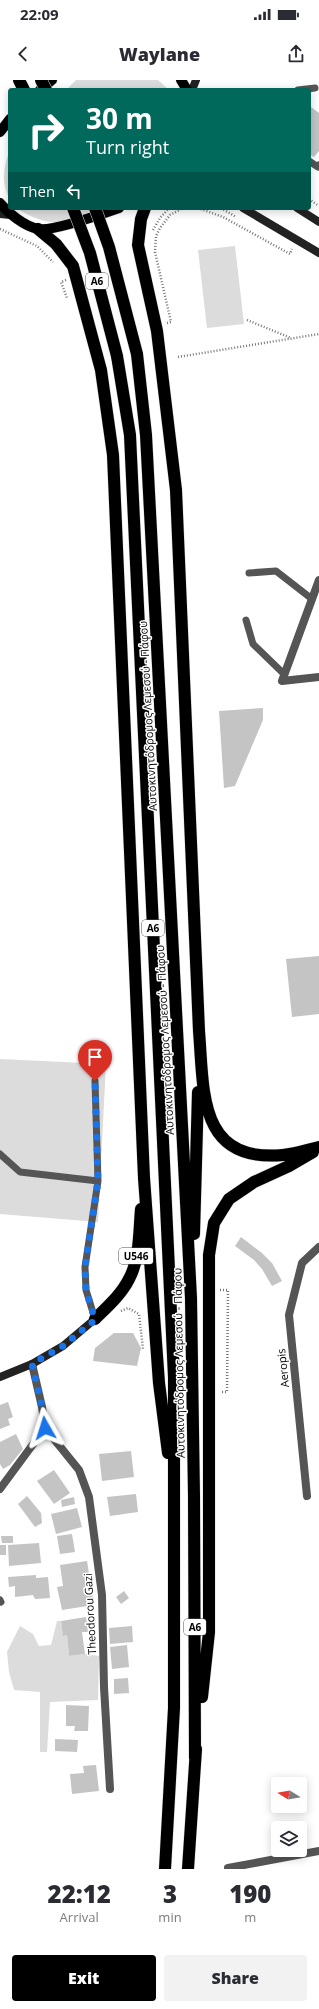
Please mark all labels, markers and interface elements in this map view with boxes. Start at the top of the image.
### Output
text: 22:09 [20,4,59,24]
text: Waylane [119,42,200,66]
icon: back [12,43,34,65]
icon: share [285,43,307,65]
text: 30 m [86,99,153,137]
icon: right [20,104,72,156]
text: Turn right [86,135,169,159]
icon: left [63,180,85,202]
text: Then [20,181,55,201]
road number: A6 [86,273,108,289]
street label: Αυτοκινητόδρομος Λεμεσού - Πάφου [135,620,160,811]
road number: A6 [142,920,164,936]
street label: Αυτοκινητόδρομος Λεμεσού - Πάφου [152,944,177,1135]
pin [78,1040,112,1081]
icon: arrive [84,1046,106,1068]
road number: U546 [119,1248,153,1264]
street label: Αυτοκινητόδρομος Λεμεσού - Πάφου [169,1268,188,1458]
street label: Aeropis [273,1348,292,1388]
position arrow [24,1407,66,1449]
street label: Theodorou Gazi [80,1573,99,1655]
road number: A6 [184,1619,206,1635]
north arrow [271,1777,307,1813]
map controls [271,1777,307,1857]
button: layers [271,1821,307,1857]
text: 22:12 [48,1877,111,1910]
text: 3 [163,1877,177,1910]
text: 190 [229,1877,271,1910]
text: Arrival [60,1908,99,1926]
text: min [158,1908,182,1926]
text: m [244,1908,256,1926]
button: Exit [12,1955,156,2001]
button: Share [164,1955,307,2001]

